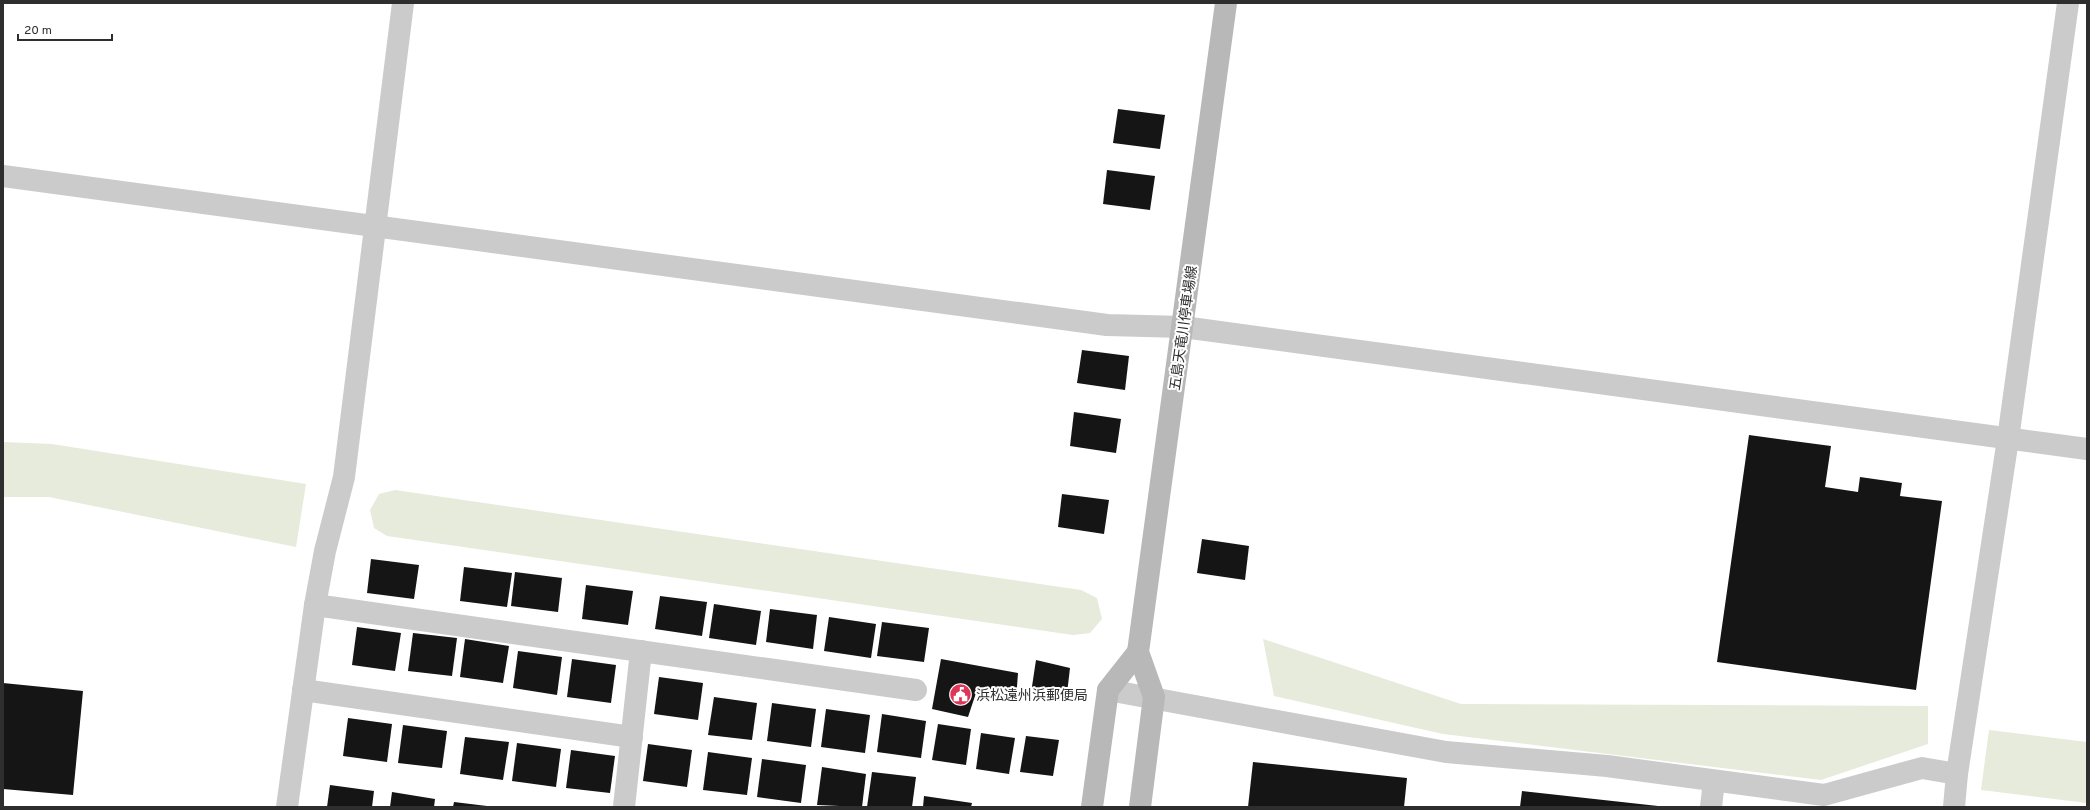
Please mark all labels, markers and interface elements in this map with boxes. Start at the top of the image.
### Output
scale bar [18,16,112,42]
text: 20 m [24,23,52,39]
street label: 五島天竜川停車場線 [1167,265,1202,392]
public building icon: 浜松遠州浜郵便局 [947,682,973,708]
place label: 浜松遠州浜郵便局 [976,687,1088,705]

